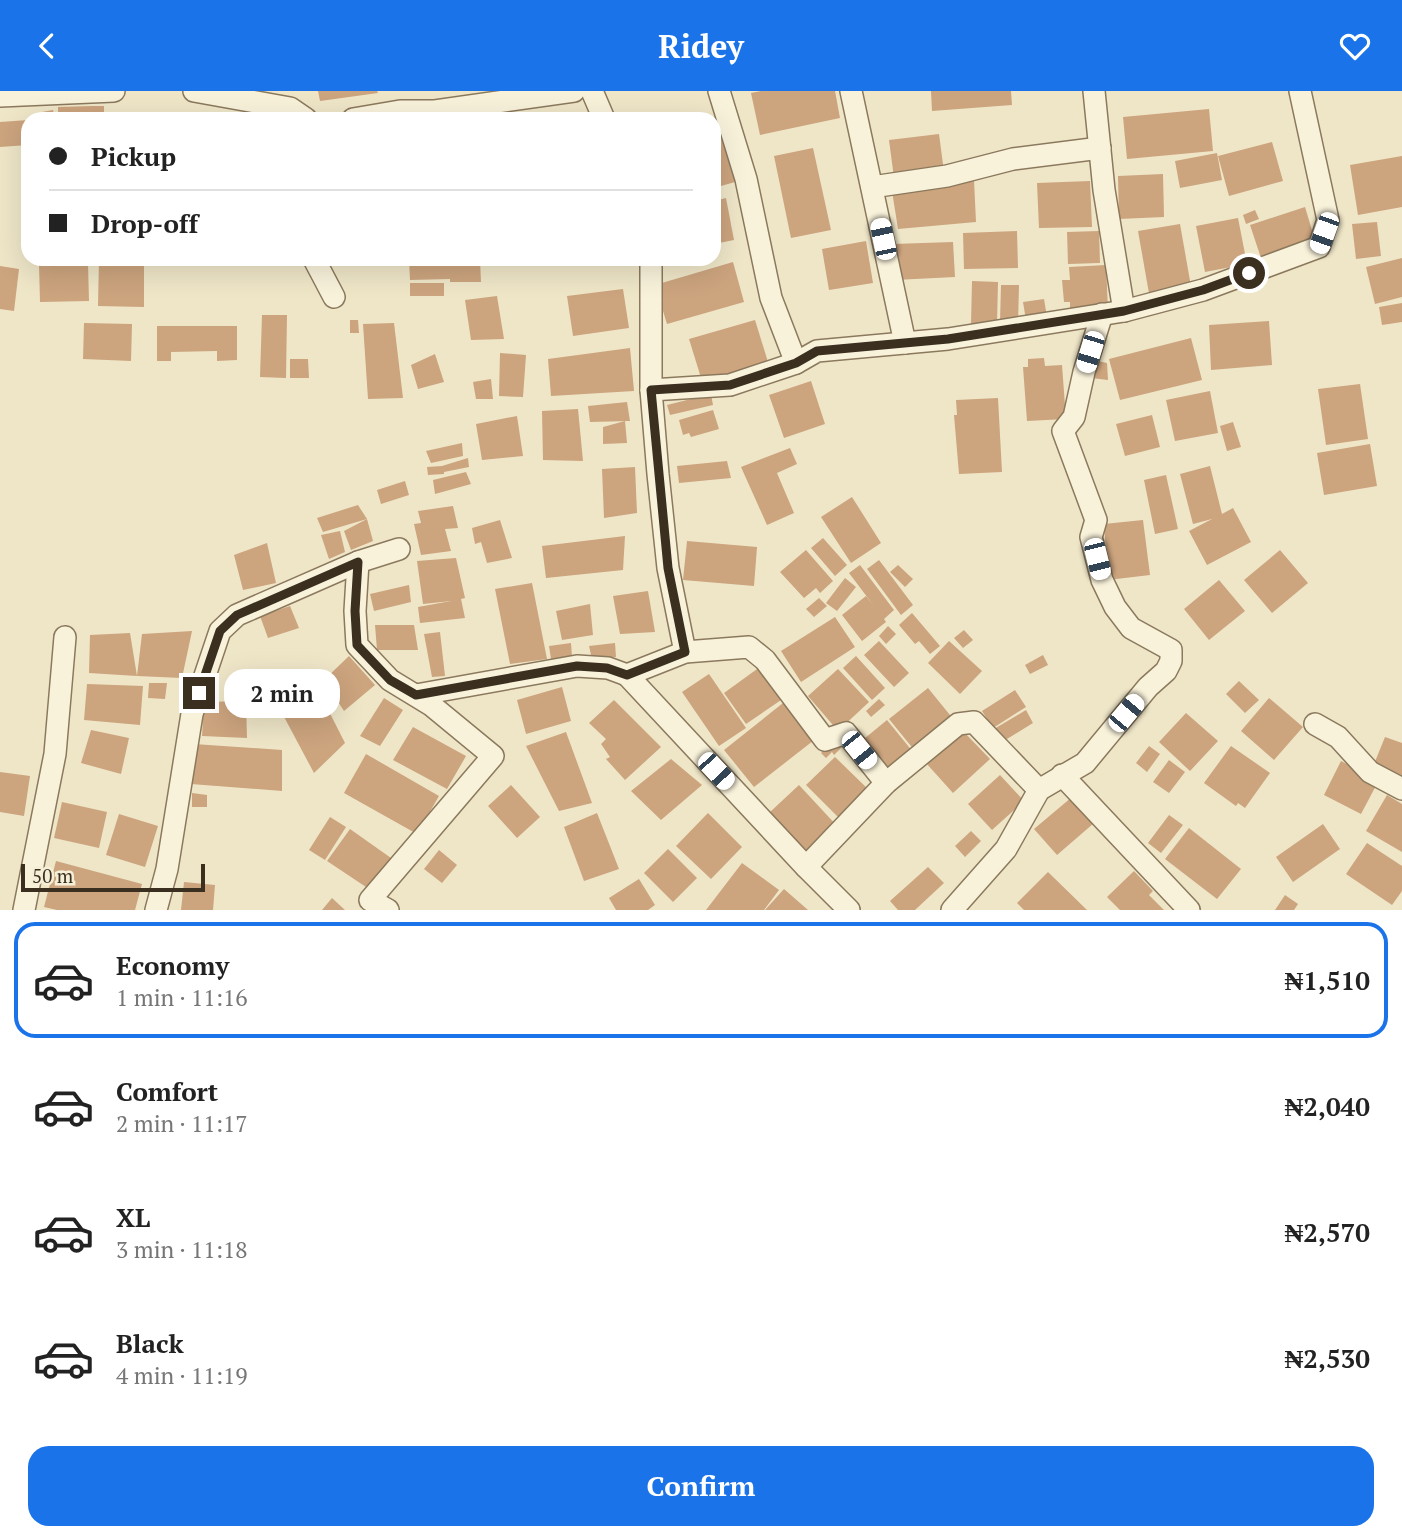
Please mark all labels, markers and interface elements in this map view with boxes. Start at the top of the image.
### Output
text: Ridey [658,25,744,67]
icon: back [28,27,66,65]
icon: heart [1336,27,1374,65]
text: Pickup [91,139,176,173]
text: Drop-off [91,206,198,240]
car [1307,210,1342,256]
car [869,216,898,262]
route start [1233,257,1265,289]
car [1074,329,1107,375]
car [1082,536,1113,582]
callout: 2 min [224,669,339,717]
route end [183,677,215,709]
text: 2 min [251,678,313,709]
car [1105,690,1148,736]
car [838,727,881,773]
car [694,748,739,794]
scale bar [21,861,205,893]
text: 50 m [32,863,73,888]
text: Economy [116,948,229,982]
icon: car [32,949,95,1012]
text: ₦1,510 [1285,963,1370,997]
text: 1 min · 11:16 [116,982,248,1013]
text: Comfort [116,1074,218,1108]
icon: car [32,1075,95,1138]
text: ₦2,040 [1285,1089,1370,1123]
text: 2 min · 11:17 [116,1108,248,1139]
text: XL [116,1200,150,1234]
icon: car [32,1201,95,1264]
text: ₦2,570 [1285,1215,1370,1249]
text: 3 min · 11:18 [116,1234,248,1265]
text: Black [116,1326,184,1360]
icon: car [32,1327,95,1390]
text: ₦2,530 [1285,1341,1370,1375]
text: 4 min · 11:19 [116,1360,248,1391]
button: Confirm [28,1446,1374,1526]

